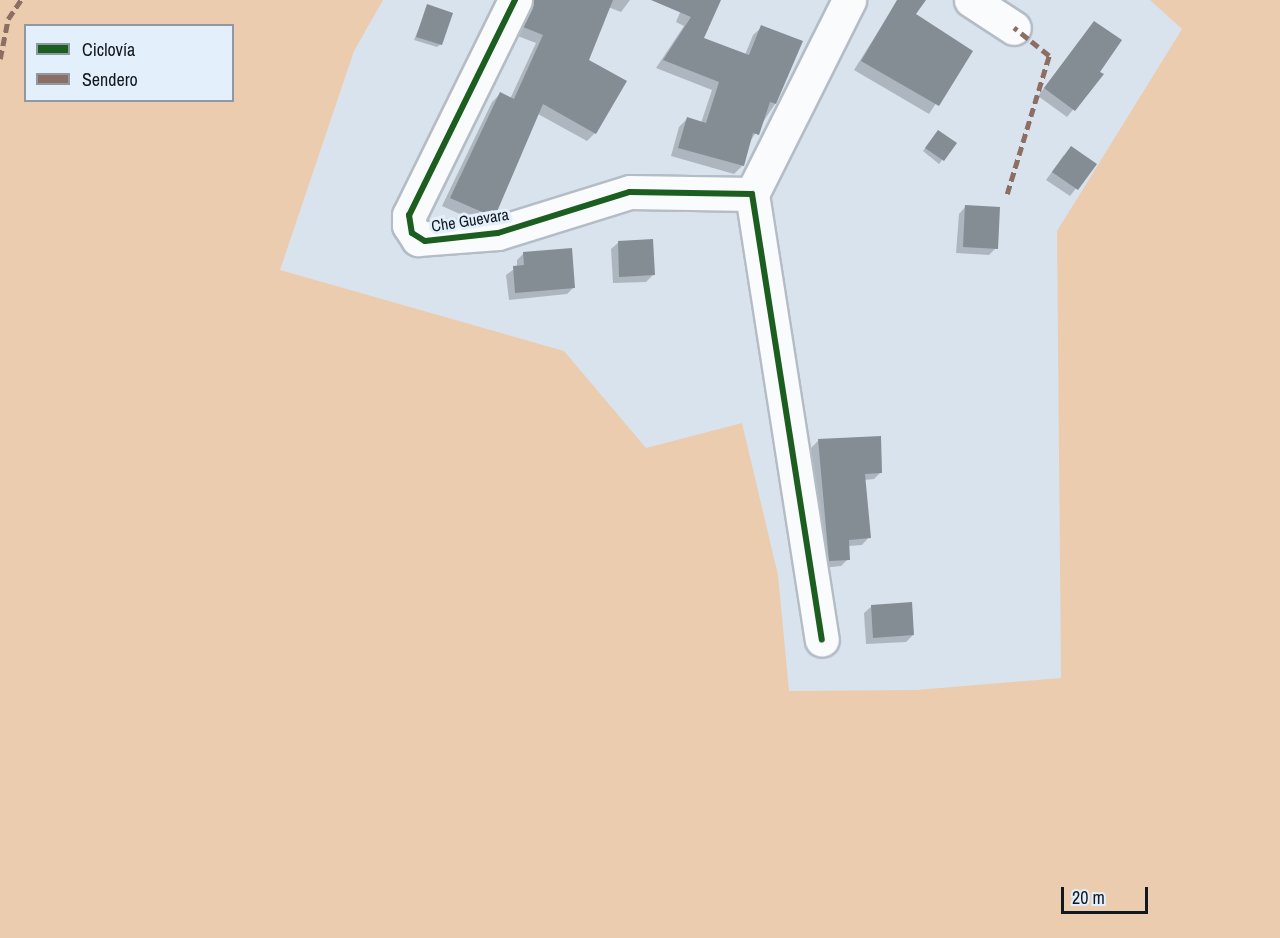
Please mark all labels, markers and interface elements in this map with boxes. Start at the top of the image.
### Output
legend [24,24,234,102]
text: Ciclovía [82,37,135,62]
text: Sendero [82,67,138,92]
street label: Che Guevara [430,204,510,236]
scale bar [1064,875,1151,913]
text: 20 m [1072,885,1105,910]

